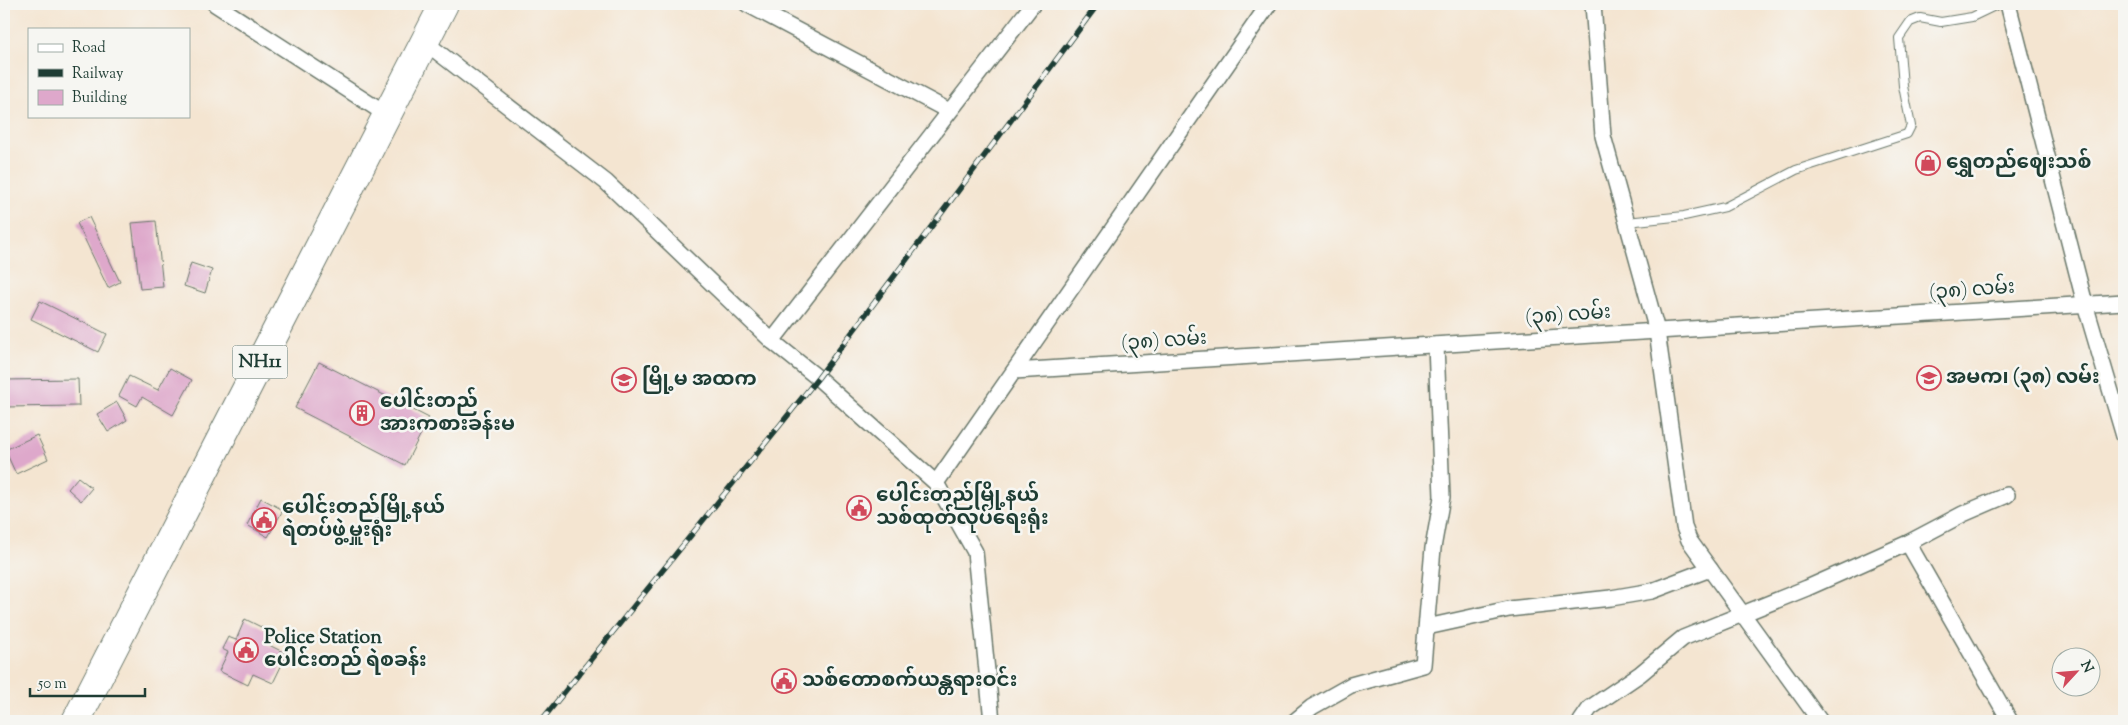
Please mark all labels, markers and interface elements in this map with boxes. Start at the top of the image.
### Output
legend [28,28,190,118]
text: Road [72,38,106,59]
text: Railway [72,64,124,85]
text: Building [72,88,127,109]
place label: ရွှေတည်ဈေးသစ် [1946,148,2091,178]
shop icon: ရွှေတည်ဈေးသစ် [1915,150,1941,176]
street label: (၃၈) လမ်း [1928,272,2016,308]
street label: (၃၈) လမ်း [1524,297,1612,333]
street label: (၃၈) လမ်း [1120,323,1208,359]
road number: NH11 [232,346,288,378]
place label: အမက၊ (၃၈) လမ်း [1946,363,2100,393]
place label: မြို့မ အထက [642,365,757,395]
school or university icon: အမက၊ (၃၈) လမ်း [1916,365,1942,391]
school or university icon: မြို့မ အထက [611,367,637,393]
place label: ပေါင်းတည် အားကစားခန်းမ [380,387,515,440]
building icon: ပေါင်းတည် အားကစားခန်းမ [349,400,375,426]
place label: ပေါင်းတည်မြို့နယ် သစ်ထုတ်လုပ်ရေးရုံး [876,481,1049,534]
place label: ပေါင်းတည်မြို့နယ် ရဲတပ်ဖွဲ့မှူးရုံး [282,493,445,546]
public building icon: ပေါင်းတည်မြို့နယ် သစ်ထုတ်လုပ်ရေးရုံး [846,495,872,521]
public building icon: ပေါင်းတည်မြို့နယ် ရဲတပ်ဖွဲ့မှူးရုံး [251,507,277,533]
place label: Police Station ပေါင်းတည် ရဲစခန်း [264,624,427,676]
public building icon: Police Station ပေါင်းတည် ရဲစခန်း [233,637,259,663]
north arrow [2050,648,2100,698]
text: N [2074,658,2097,677]
scale bar [30,665,145,697]
place label: သစ်တောစက်ယန္တရားဝင်း [802,666,1017,696]
public building icon: သစ်တောစက်ယန္တရားဝင်း [771,668,797,694]
text: 50 m [37,674,67,695]

